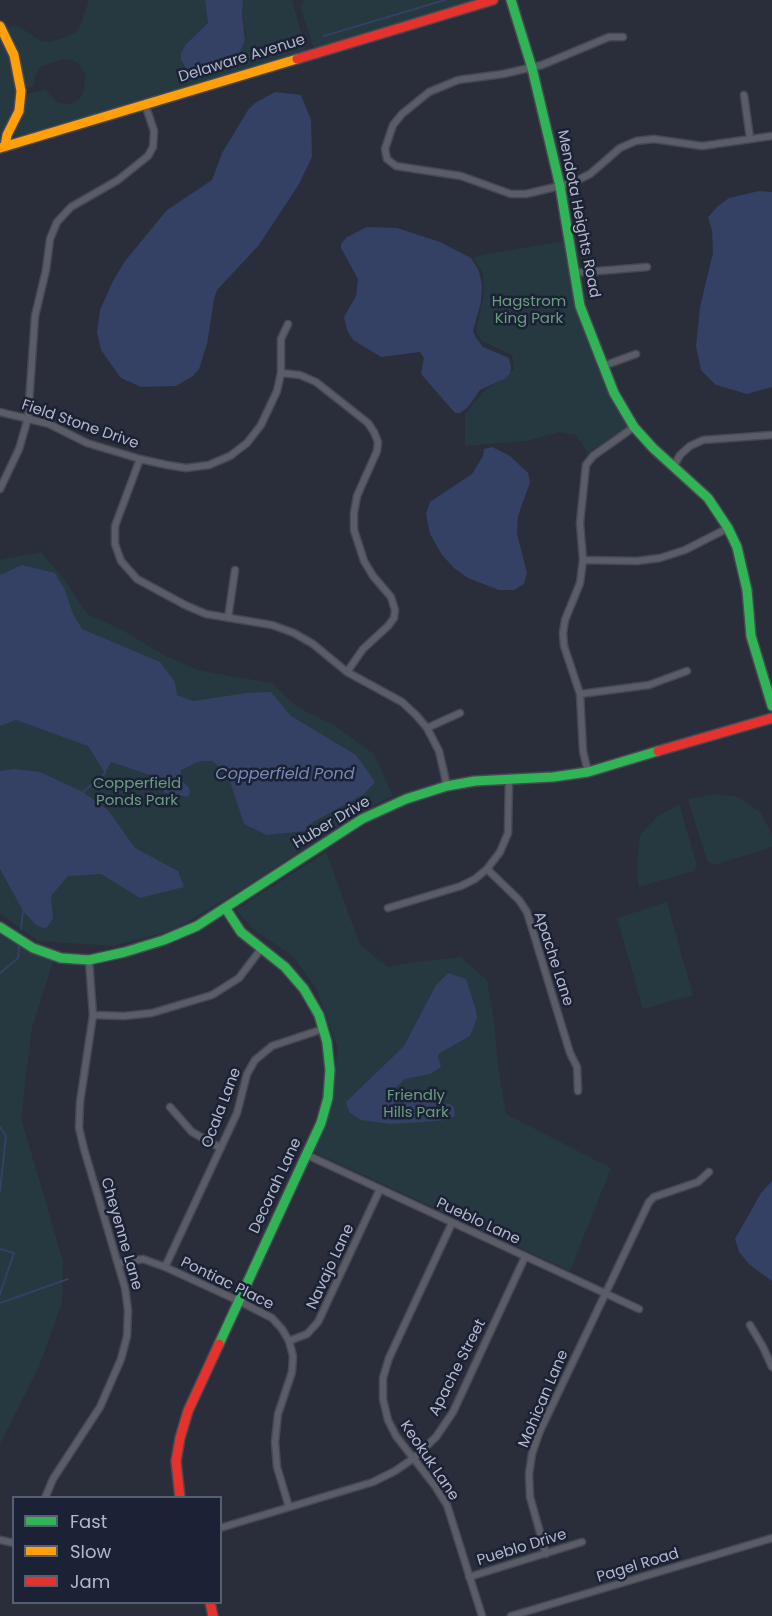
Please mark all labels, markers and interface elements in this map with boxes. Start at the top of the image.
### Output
street label: Delaware Avenue [177,31,307,87]
street label: Mendota Heights Road [553,129,603,299]
park label: Hagstrom King Park [492,293,566,328]
street label: Field Stone Drive [19,397,141,453]
water label: Copperfield Pond [215,765,355,785]
park label: Copperfield Ponds Park [93,775,181,810]
street label: Huber Drive [290,793,374,853]
street label: Apache Lane [529,910,577,1008]
street label: Ocala Lane [198,1065,246,1151]
park label: Friendly Hills Park [383,1087,449,1122]
street label: Decorah Lane [246,1135,306,1237]
street label: Cheyenne Lane [96,1176,146,1292]
street label: Pueblo Lane [433,1195,523,1249]
street label: Navajo Lane [303,1221,359,1313]
street label: Pontiac Place [178,1254,276,1314]
street label: Apache Street [426,1317,490,1419]
street label: Mohican Lane [515,1348,573,1450]
street label: Keokuk Lane [396,1418,462,1504]
legend [12,1496,222,1604]
text: Fast [70,1509,107,1534]
street label: Pueblo Drive [475,1526,569,1570]
text: Slow [70,1539,111,1564]
street label: Pagel Road [595,1545,681,1587]
text: Jam [70,1569,110,1594]

